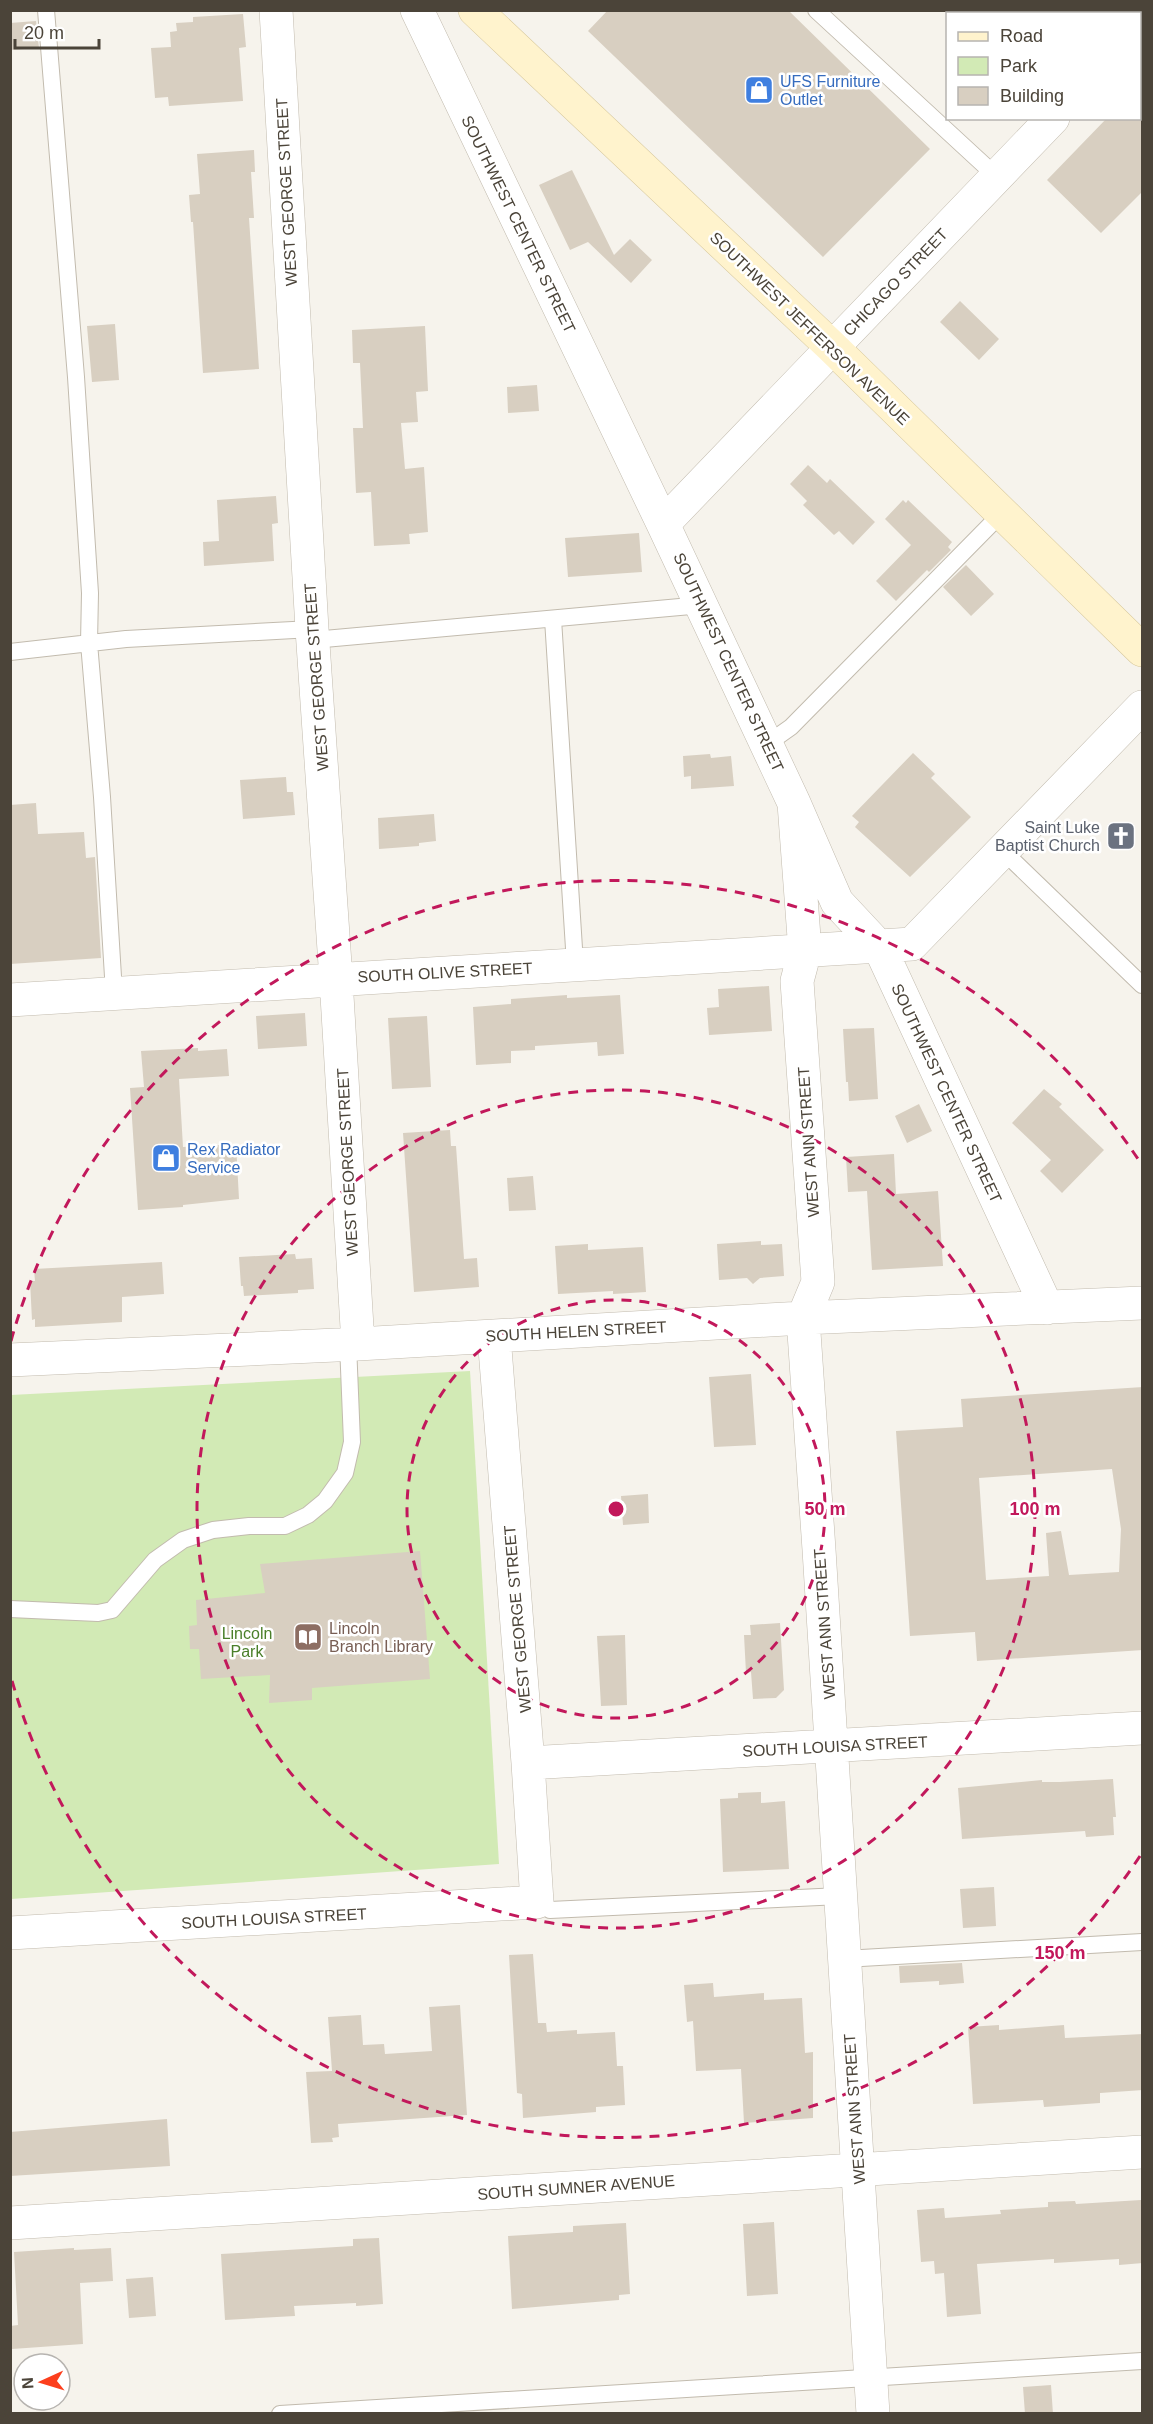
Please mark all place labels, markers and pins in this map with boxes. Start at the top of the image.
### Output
place label: UFS Furniture Outlet [780,73,881,108]
shop icon: UFS Furniture Outlet [743,74,775,106]
place label: Saint Luke Baptist Church [995,819,1100,854]
church icon: Saint Luke Baptist Church [1105,820,1137,852]
place label: Rex Radiator Service [187,1141,281,1176]
shop icon: Rex Radiator Service [150,1142,182,1174]
centre of rings [606,1499,626,1519]
place label: Lincoln Branch Library [329,1620,433,1655]
library icon: Lincoln Branch Library [292,1621,324,1653]

